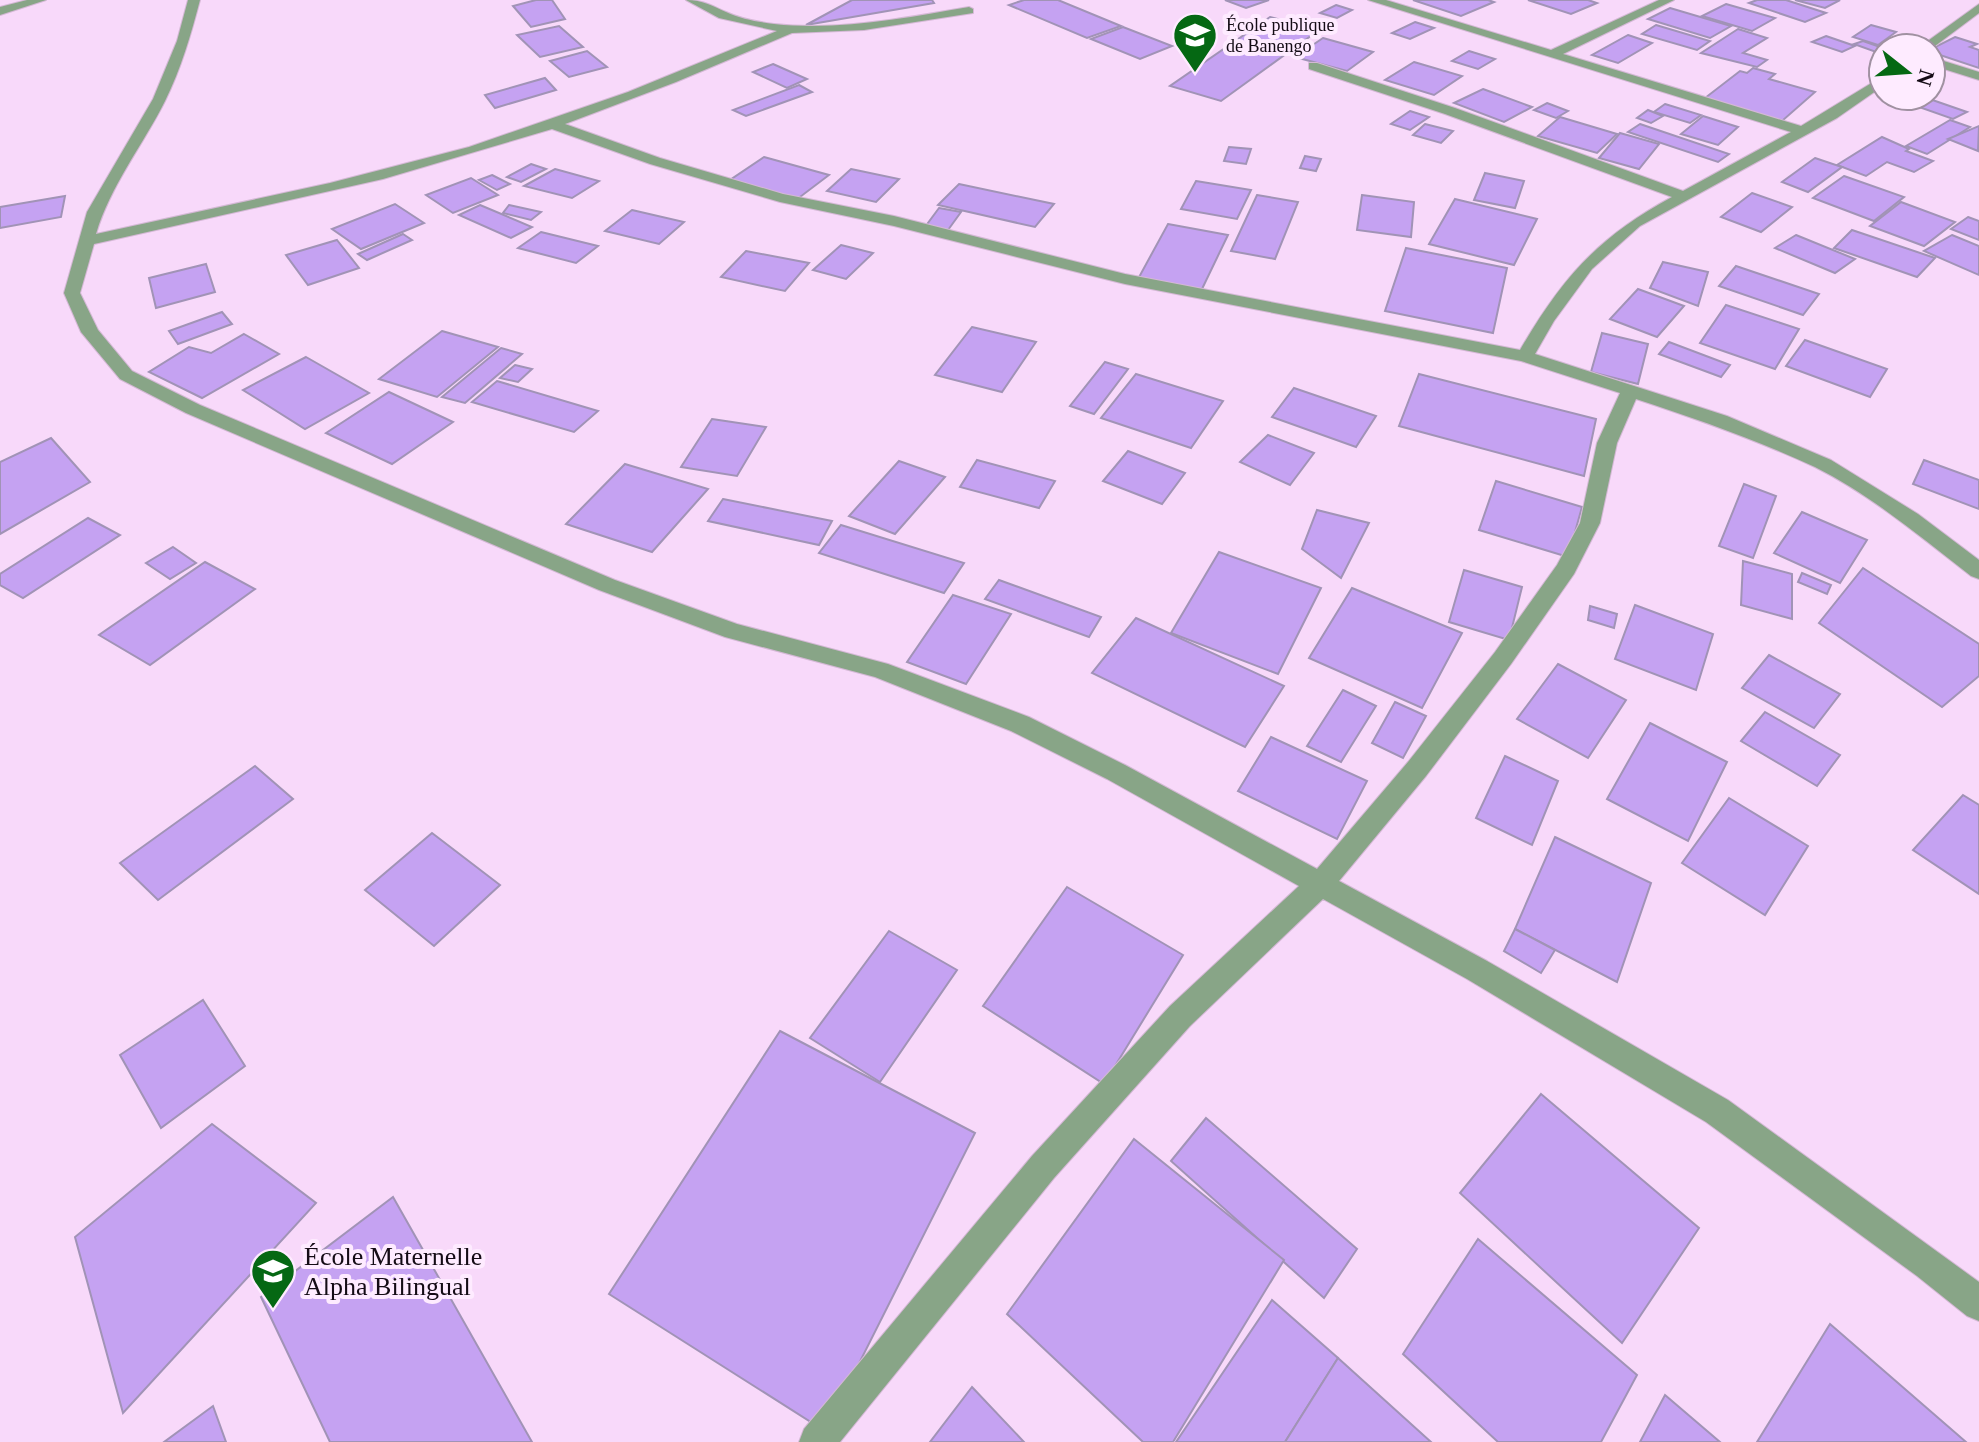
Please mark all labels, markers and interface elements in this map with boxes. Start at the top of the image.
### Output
school or university icon: École publique de Banengo [1171,11,1219,74]
place label: École publique de Banengo [1226,14,1334,56]
north arrow [1867,32,1947,112]
text: N [1911,66,1940,89]
place label: École Maternelle Alpha Bilingual [304,1242,482,1301]
school or university icon: École Maternelle Alpha Bilingual [249,1247,297,1310]

